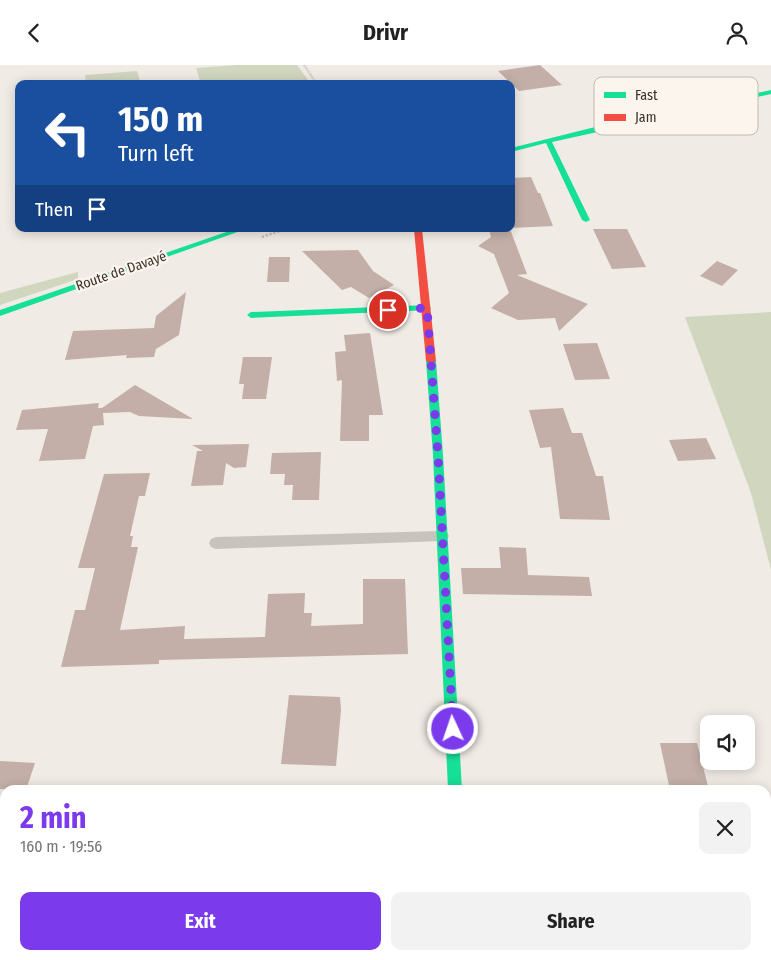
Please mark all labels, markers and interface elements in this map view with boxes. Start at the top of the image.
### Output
icon: back [20,19,48,47]
text: Drivr [363,19,408,46]
icon: person [723,19,751,47]
legend [594,77,758,135]
text: Fast [635,87,658,104]
text: 150 m [118,98,203,140]
icon: left [35,100,100,165]
text: Jam [635,109,656,126]
text: Turn left [118,140,194,167]
icon: arrive [83,195,111,223]
text: Then [35,198,73,221]
street label: Route de Davayé [73,248,169,294]
pin [367,289,409,331]
icon: arrive [374,296,402,324]
position arrow [426,702,478,754]
map controls [700,715,755,770]
button: sound [700,715,755,770]
text: 2 min [20,800,87,836]
button: close [699,802,751,854]
text: 160 m · 19:56 [20,837,102,856]
button: Exit [20,892,381,950]
button: Share [391,892,751,950]

